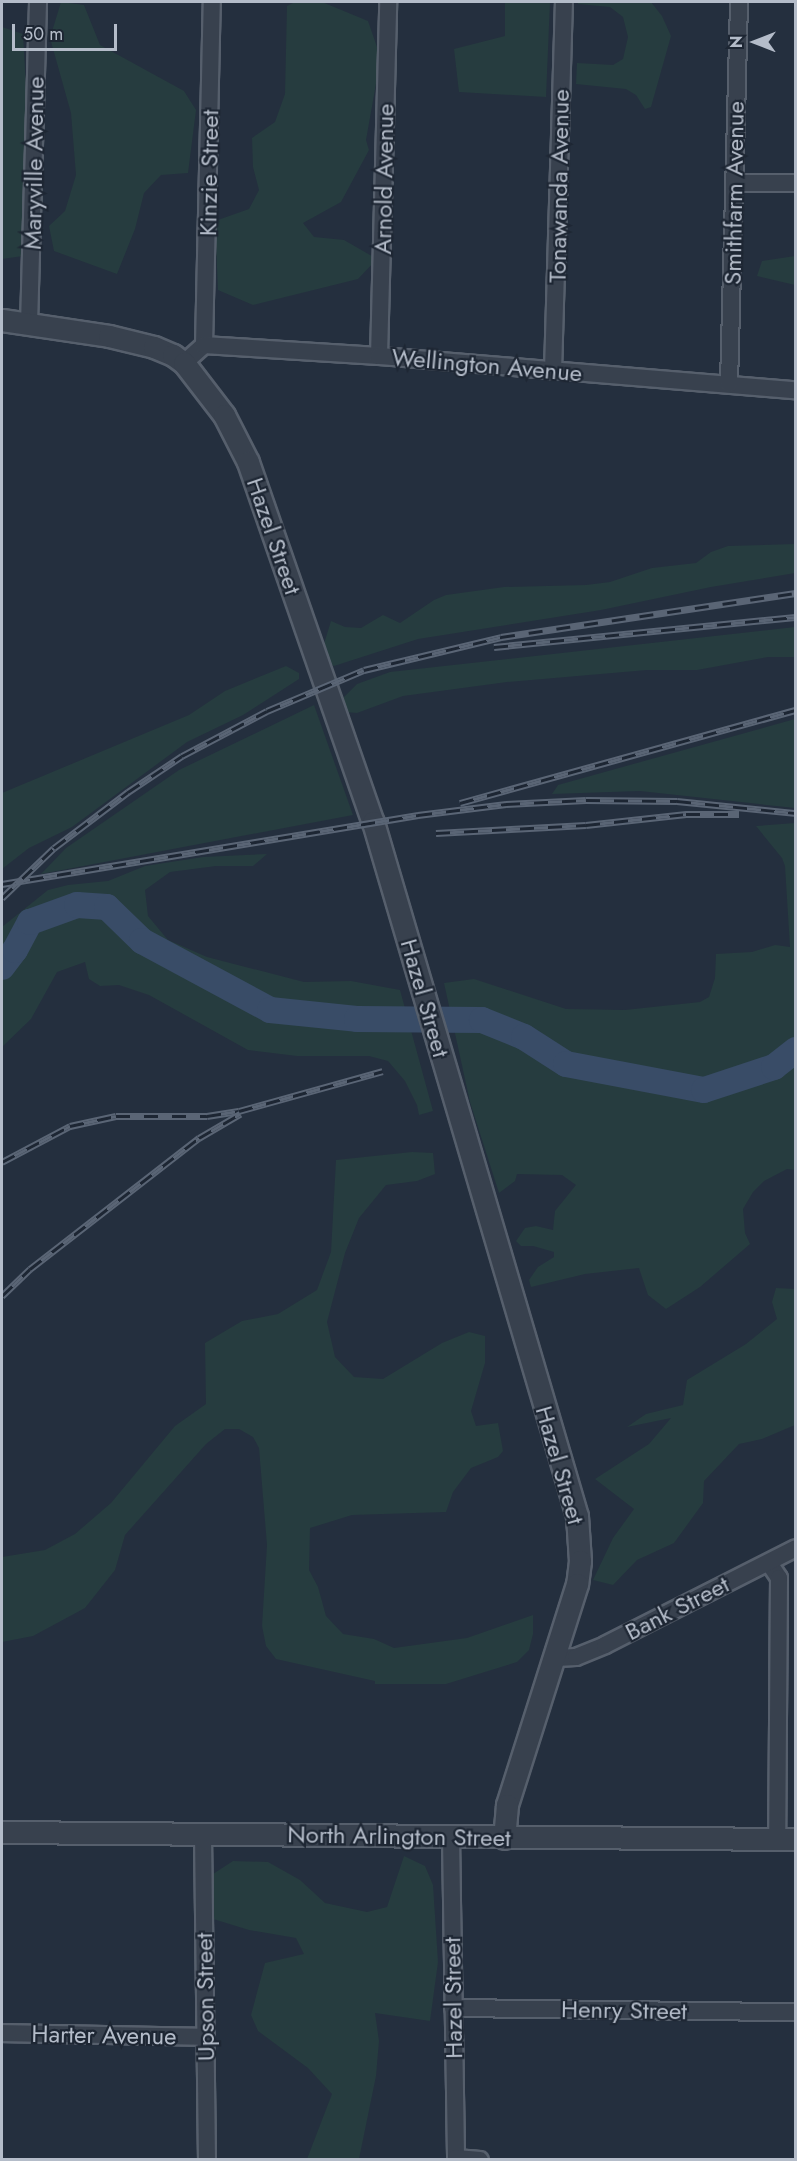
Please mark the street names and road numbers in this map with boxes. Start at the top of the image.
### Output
street label: Maryville Avenue [18,76,50,250]
street label: Tonawanda Avenue [543,89,575,283]
street label: Smithfarm Avenue [718,101,750,285]
street label: Arnold Avenue [368,103,400,255]
street label: Kinzie Street [193,110,225,236]
street label: Wellington Avenue [391,342,583,388]
street label: Hazel Street [241,474,307,598]
street label: Hazel Street [394,936,456,1060]
street label: Hazel Street [529,1403,591,1527]
street label: Bank Street [620,1570,734,1646]
street label: North Arlington Street [287,1820,511,1852]
street label: Upson Street [189,1932,221,2062]
street label: Hazel Street [438,1937,468,2059]
street label: Henry Street [561,1995,687,2025]
street label: Harter Avenue [31,2019,177,2051]

